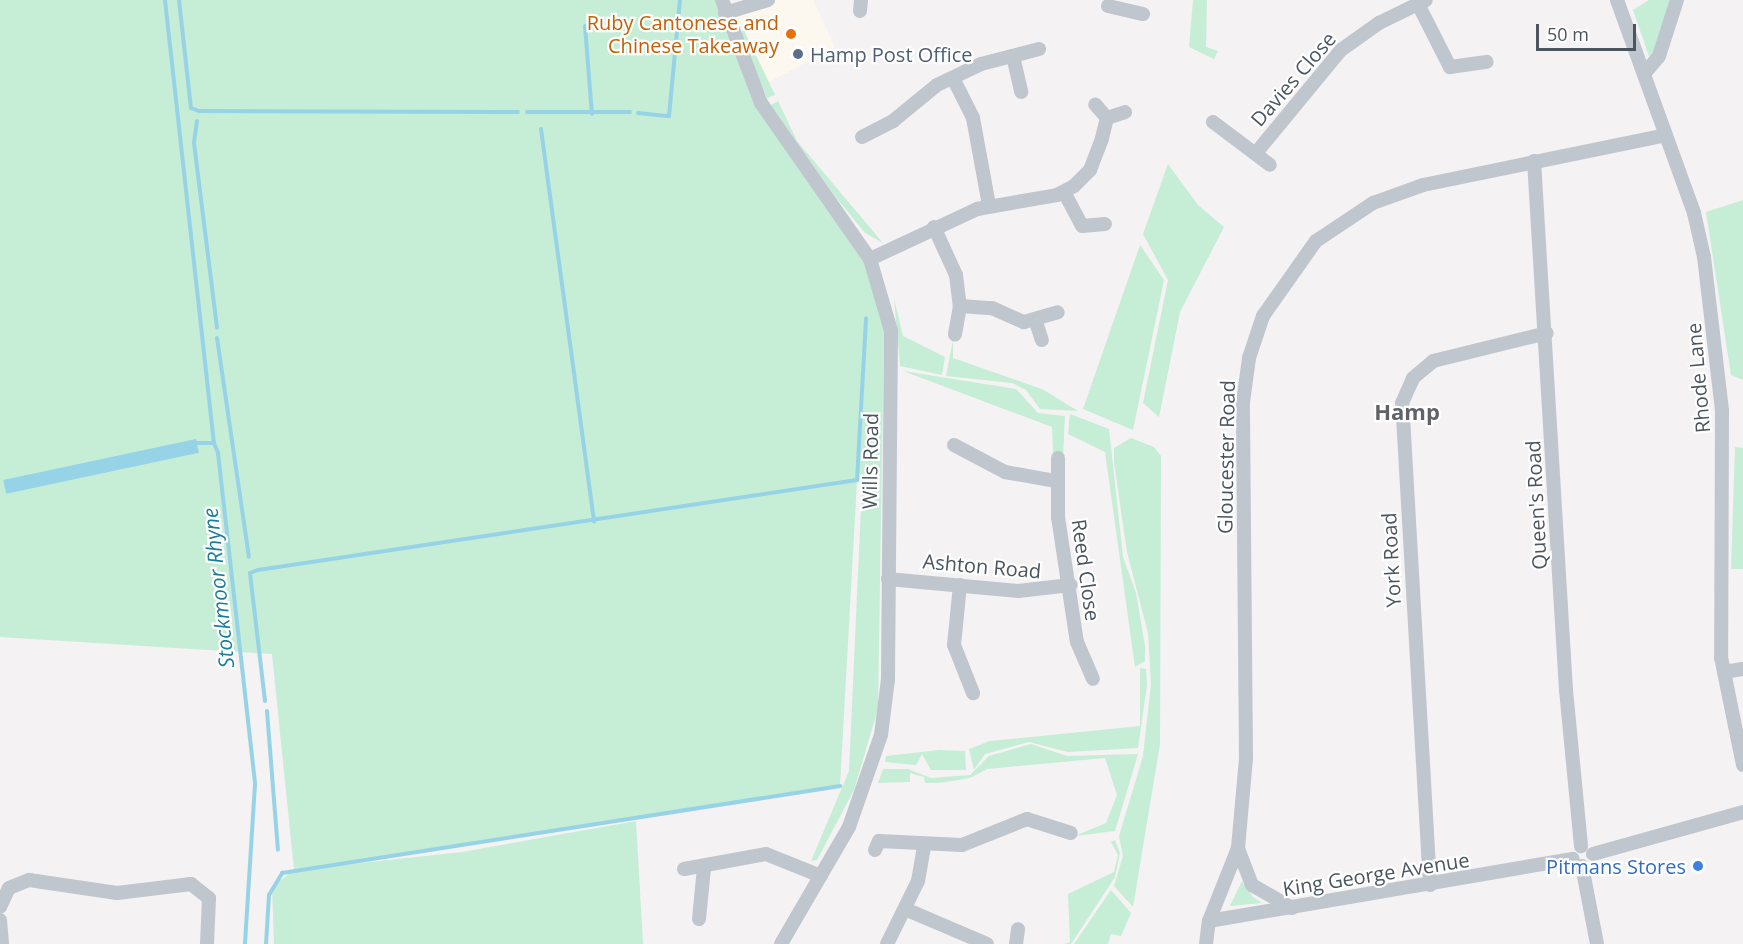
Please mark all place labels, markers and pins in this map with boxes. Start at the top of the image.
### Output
place label: Ruby Cantonese and Chinese Takeaway [587,11,779,58]
marker: Ruby Cantonese and Chinese Takeaway [784,27,798,41]
place label: Hamp Post Office [810,42,973,66]
marker: Hamp Post Office [791,47,805,61]
place label: Pitmans Stores [1546,854,1686,878]
marker: Pitmans Stores [1691,859,1705,873]

